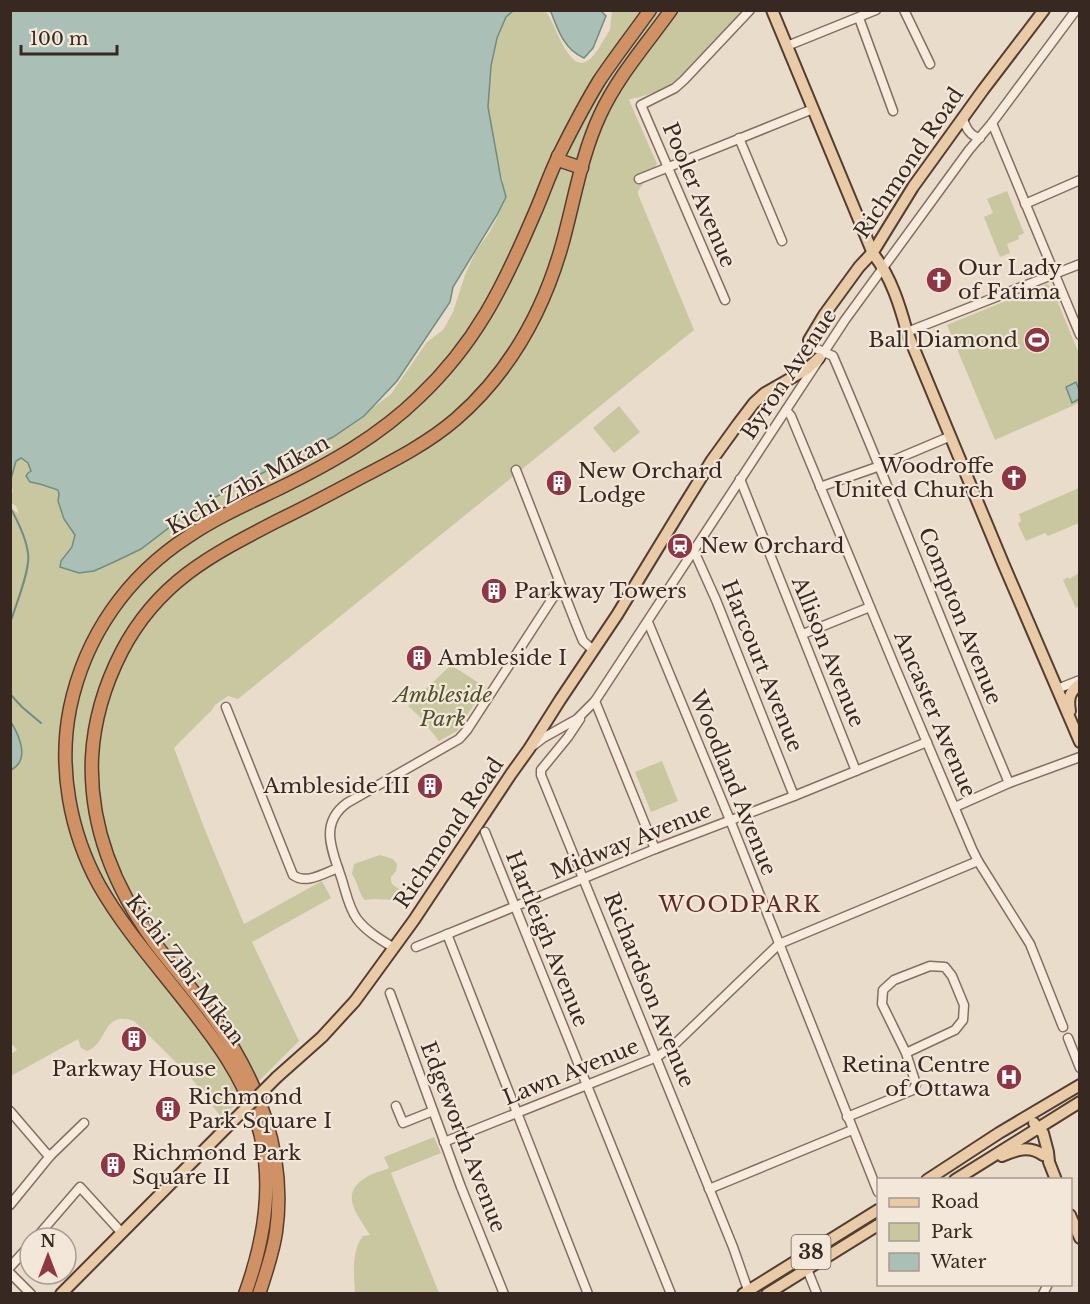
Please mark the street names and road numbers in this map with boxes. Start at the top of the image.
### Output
street label: Richmond Road [849,83,969,243]
street label: Pooler Avenue [657,119,741,271]
street label: Byron Avenue [736,304,842,444]
street label: Kichi Zībī Mīkan [162,430,334,540]
street label: Compton Avenue [913,524,1007,708]
street label: Allison Avenue [786,572,870,731]
street label: Harcourt Avenue [716,576,808,756]
street label: Ancaster Avenue [888,626,982,801]
street label: Woodland Avenue [684,686,782,879]
street label: Richmond Road [389,753,509,913]
street label: Midway Avenue [547,797,715,885]
street label: Hartleigh Avenue [500,847,594,1031]
street label: Richardson Avenue [598,889,700,1091]
street label: Kichi Zībī Mīkan [120,890,250,1050]
street label: Lawn Avenue [499,1033,643,1111]
street label: Edgeworth Avenue [415,1038,511,1236]
road number: 38 [792,1235,830,1269]

